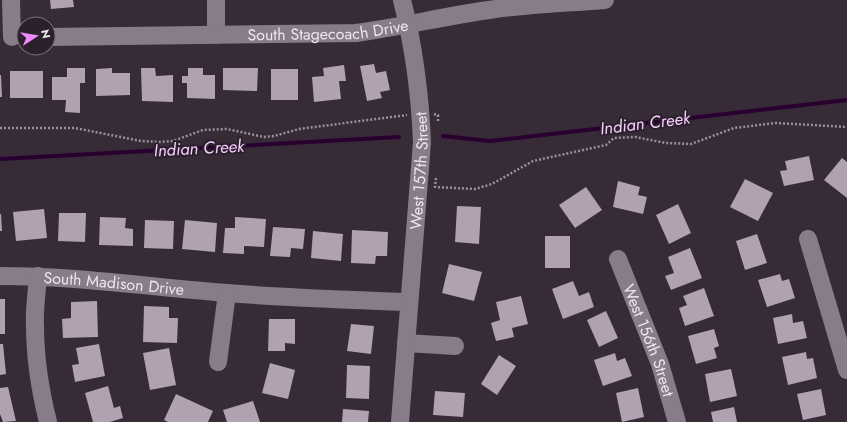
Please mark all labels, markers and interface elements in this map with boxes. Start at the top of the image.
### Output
street label: South Stagecoach Drive [247,14,410,46]
north arrow [16,16,56,56]
text: N [37,28,55,40]
water label: Indian Creek [599,105,692,140]
street label: West 157th Street [404,111,434,230]
water label: Indian Creek [153,134,246,162]
street label: South Madison Drive [43,266,185,301]
street label: West 156th Street [617,281,680,399]

